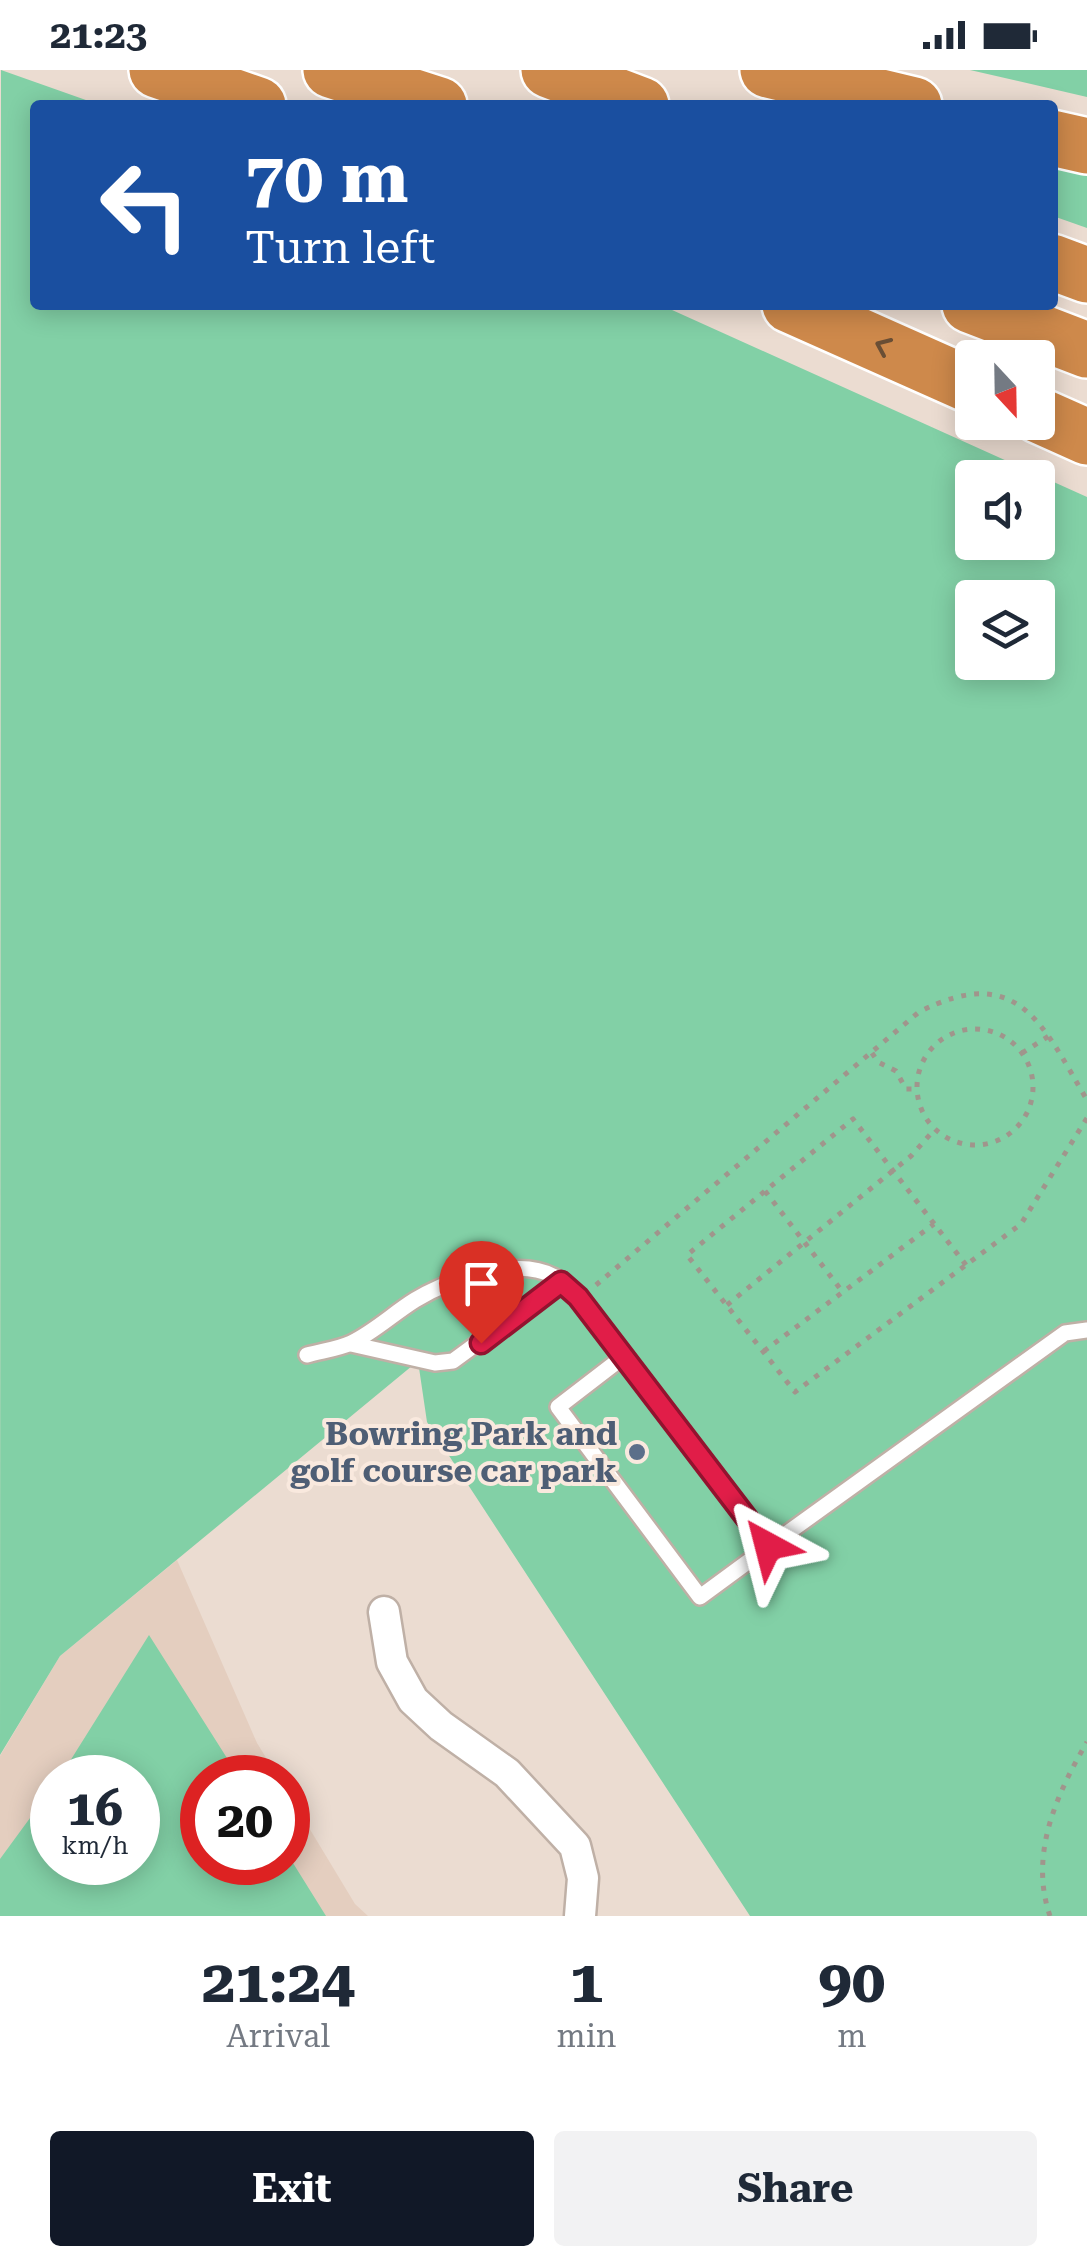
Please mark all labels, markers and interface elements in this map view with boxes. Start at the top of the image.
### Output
text: 21:23 [50,13,147,57]
text: 70 m [245,137,409,219]
icon: left [80,140,210,270]
text: Turn left [245,221,435,274]
one-way arrow [875,338,893,358]
north arrow [955,340,1055,440]
map controls [955,340,1055,680]
button: sound [955,460,1055,560]
button: layers [955,580,1055,680]
pin [439,1241,524,1344]
icon: arrive [454,1256,509,1311]
place label: Bowring Park and golf course car park [289,1415,617,1490]
marker: Bowring Park and golf course car park [626,1441,648,1463]
position arrow [716,1494,820,1598]
speed limit sign: 20 [180,1755,310,1885]
text: 16 [67,1779,123,1837]
text: km/h [62,1831,128,1860]
text: 21:24 [202,1946,355,2017]
text: 1 [570,1946,603,2017]
text: 90 [818,1946,885,2017]
text: Arrival [226,2017,330,2055]
text: min [556,2017,617,2055]
text: m [837,2017,866,2055]
button: Exit [50,2131,534,2246]
button: Share [554,2131,1037,2246]

